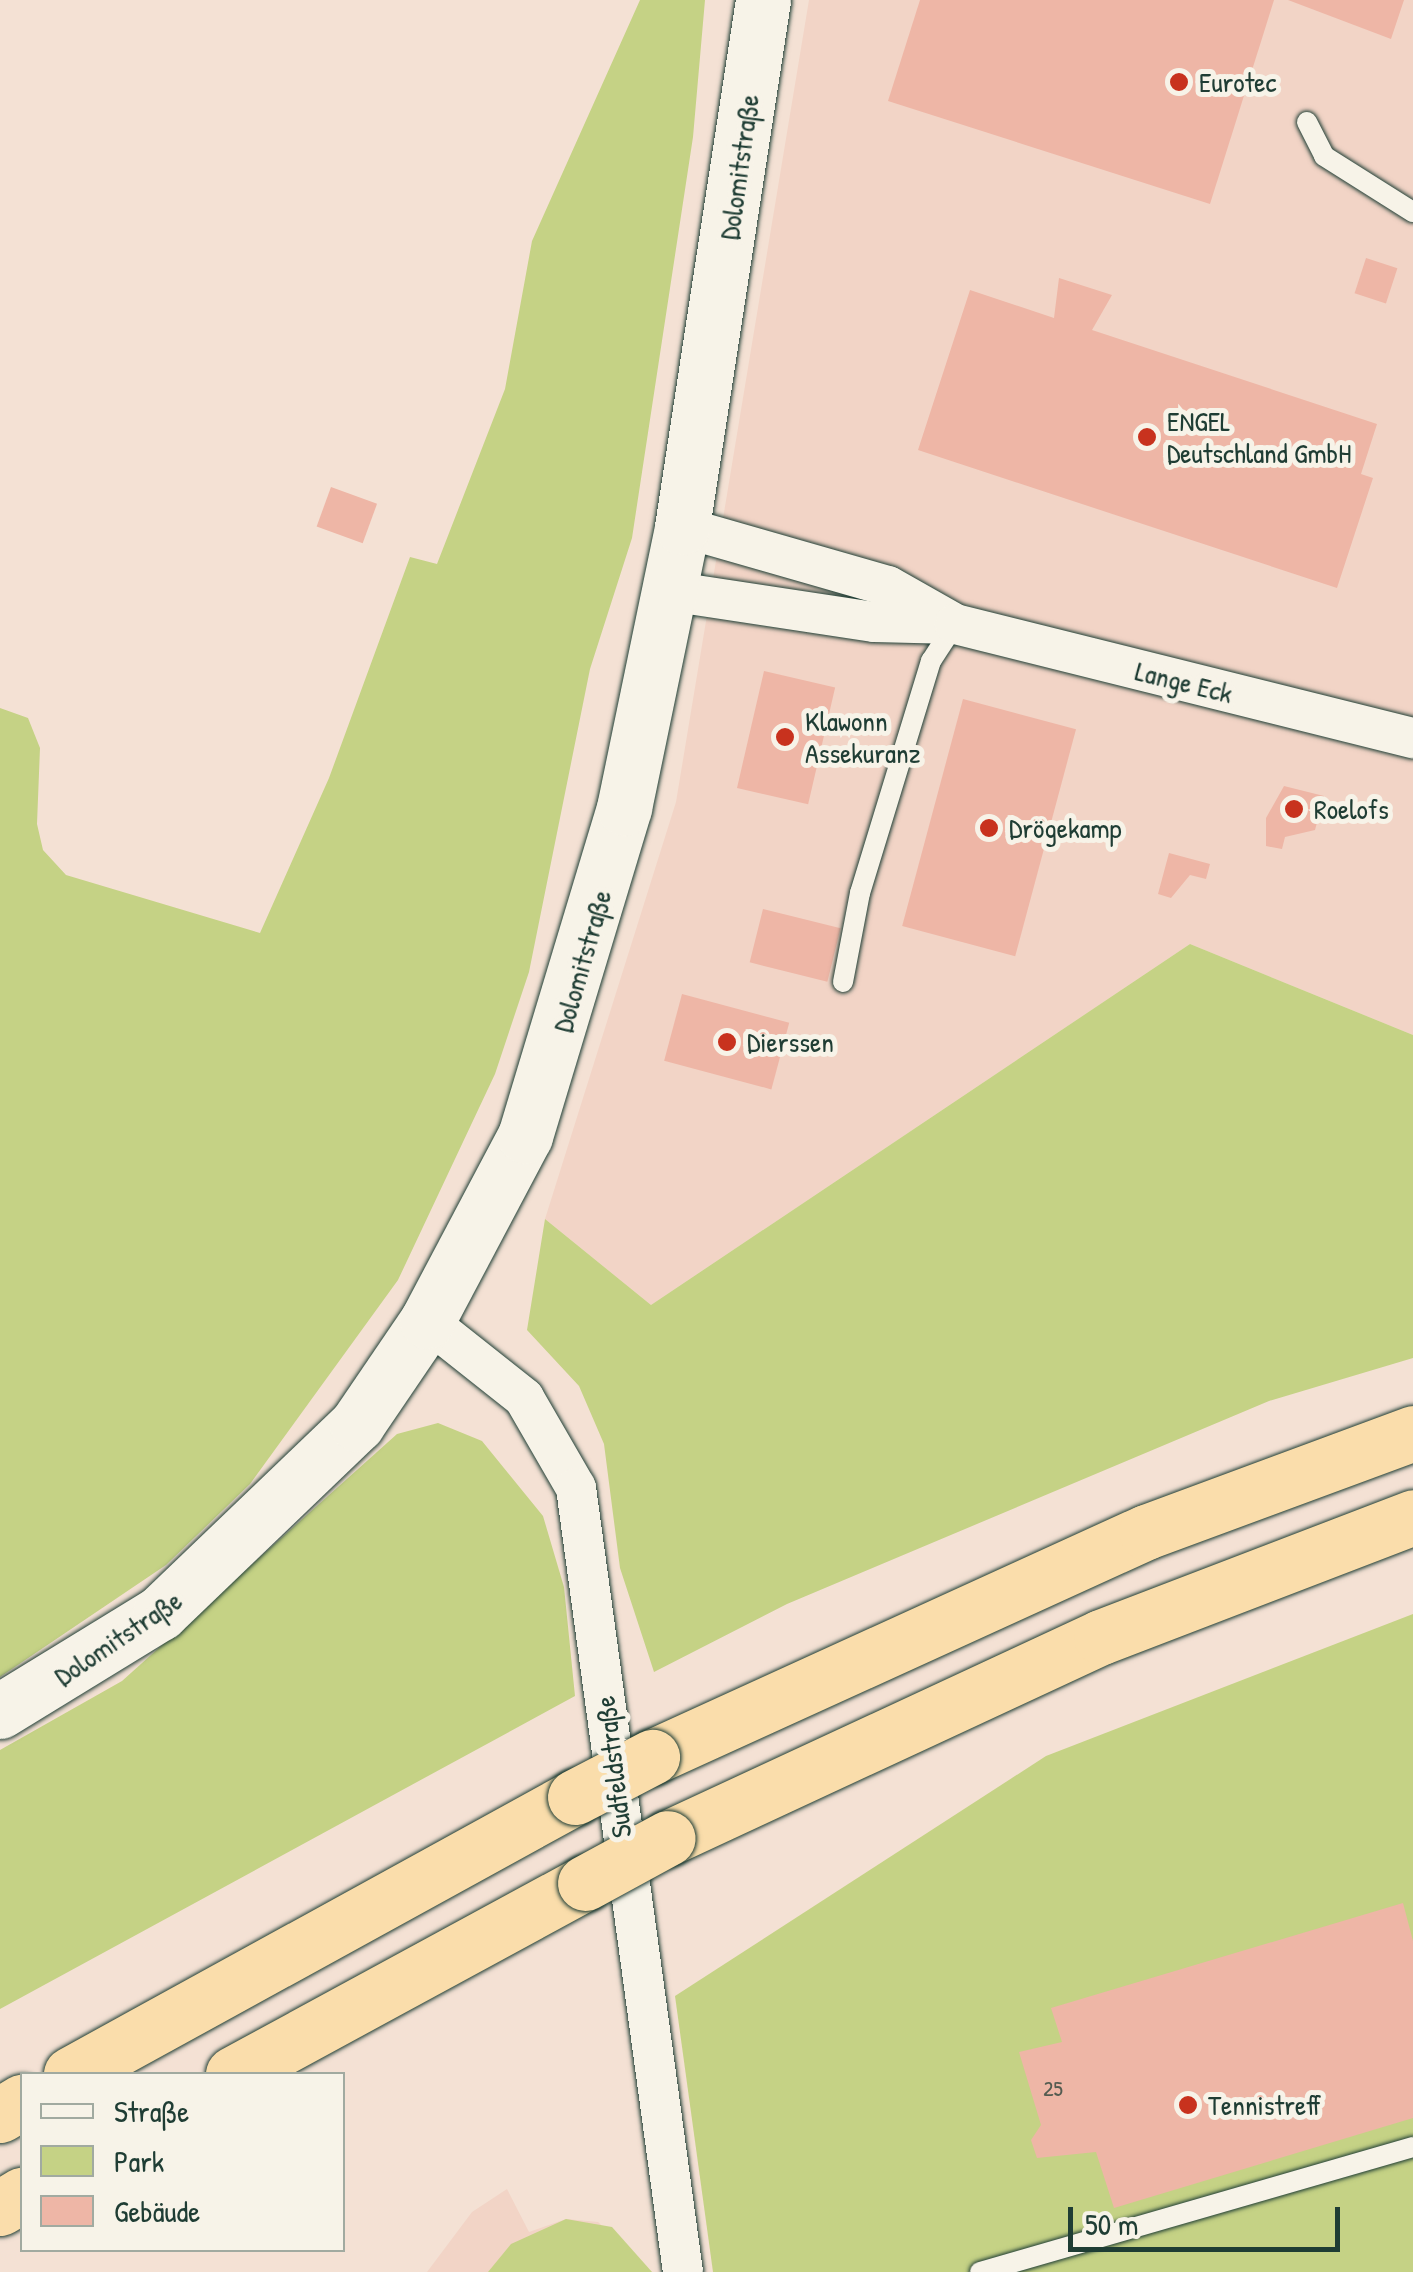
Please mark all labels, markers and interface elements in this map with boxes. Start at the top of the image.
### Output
place label: Eurotec [1199,65,1276,99]
marker: Eurotec [1168,71,1190,93]
street label: Dolomitstraße [712,92,766,242]
place label: ENGEL Deutschland GmbH [1167,404,1351,470]
marker: ENGEL Deutschland GmbH [1136,426,1158,448]
street label: Lange Eck [1132,654,1236,710]
place label: Klawonn Assekuranz [805,704,921,770]
marker: Klawonn Assekuranz [774,726,796,748]
place label: Roelofs [1314,792,1389,826]
marker: Roelofs [1283,798,1305,820]
place label: Drögekamp [1009,811,1122,845]
marker: Drögekamp [978,817,1000,839]
street label: Dolomitstraße [546,886,618,1036]
place label: Dierssen [747,1025,834,1059]
marker: Dierssen [716,1031,738,1053]
street label: Dolomitstraße [48,1583,188,1693]
street label: Sudfeldstraße [588,1694,638,1840]
legend [20,2072,345,2252]
house number: 25 [1043,2076,1063,2102]
place label: Tennistreff [1208,2088,1321,2122]
text: Straße [114,2091,189,2131]
marker: Tennistreff [1177,2094,1199,2116]
text: Park [114,2141,164,2181]
scale bar [1073,2187,1346,2249]
text: Gebäude [114,2191,200,2231]
text: 50 m [1085,2204,1138,2244]

